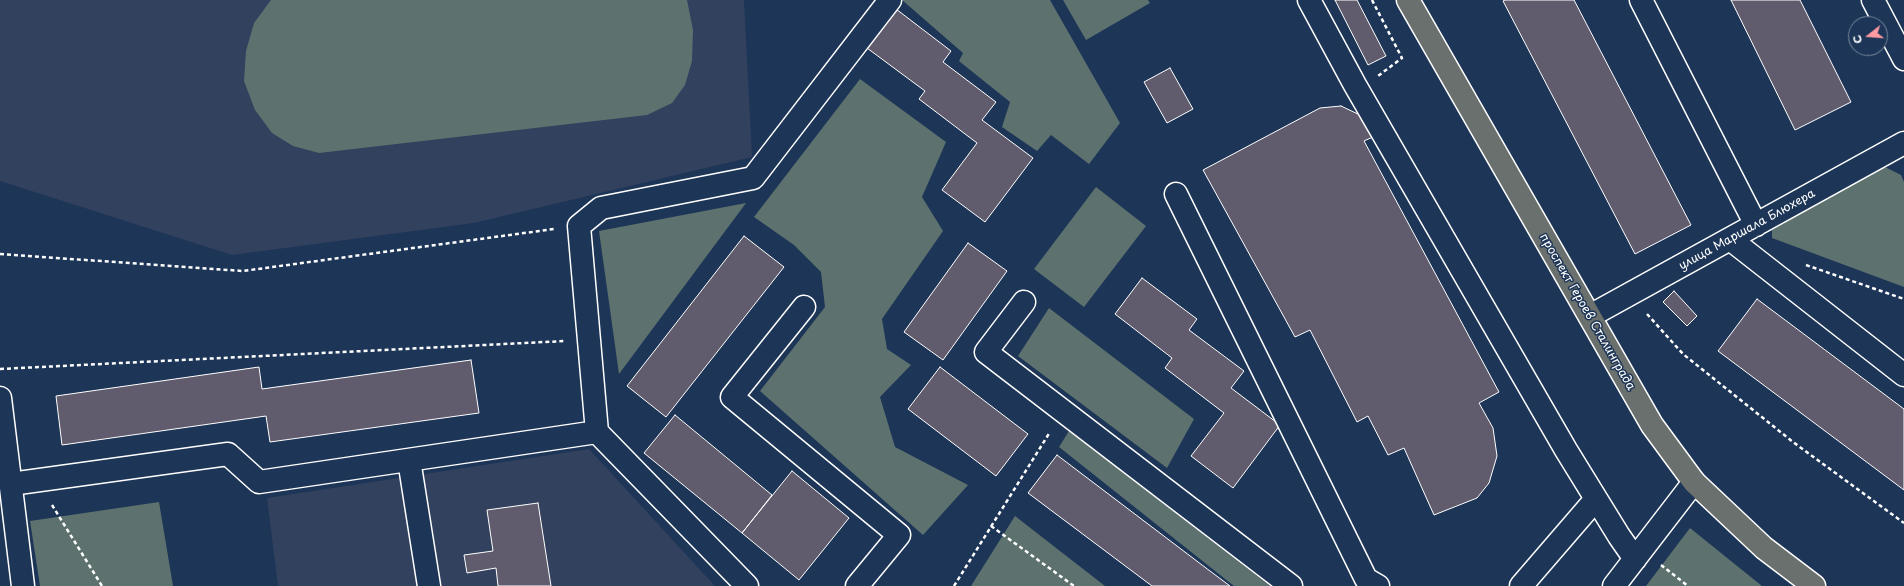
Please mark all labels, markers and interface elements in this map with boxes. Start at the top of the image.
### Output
north arrow [1848,16,1888,56]
text: С [1848,33,1866,46]
street label: улица Маршала Блюхера [1676,186,1818,274]
street label: проспект Героев Сталинграда [1536,231,1638,393]

